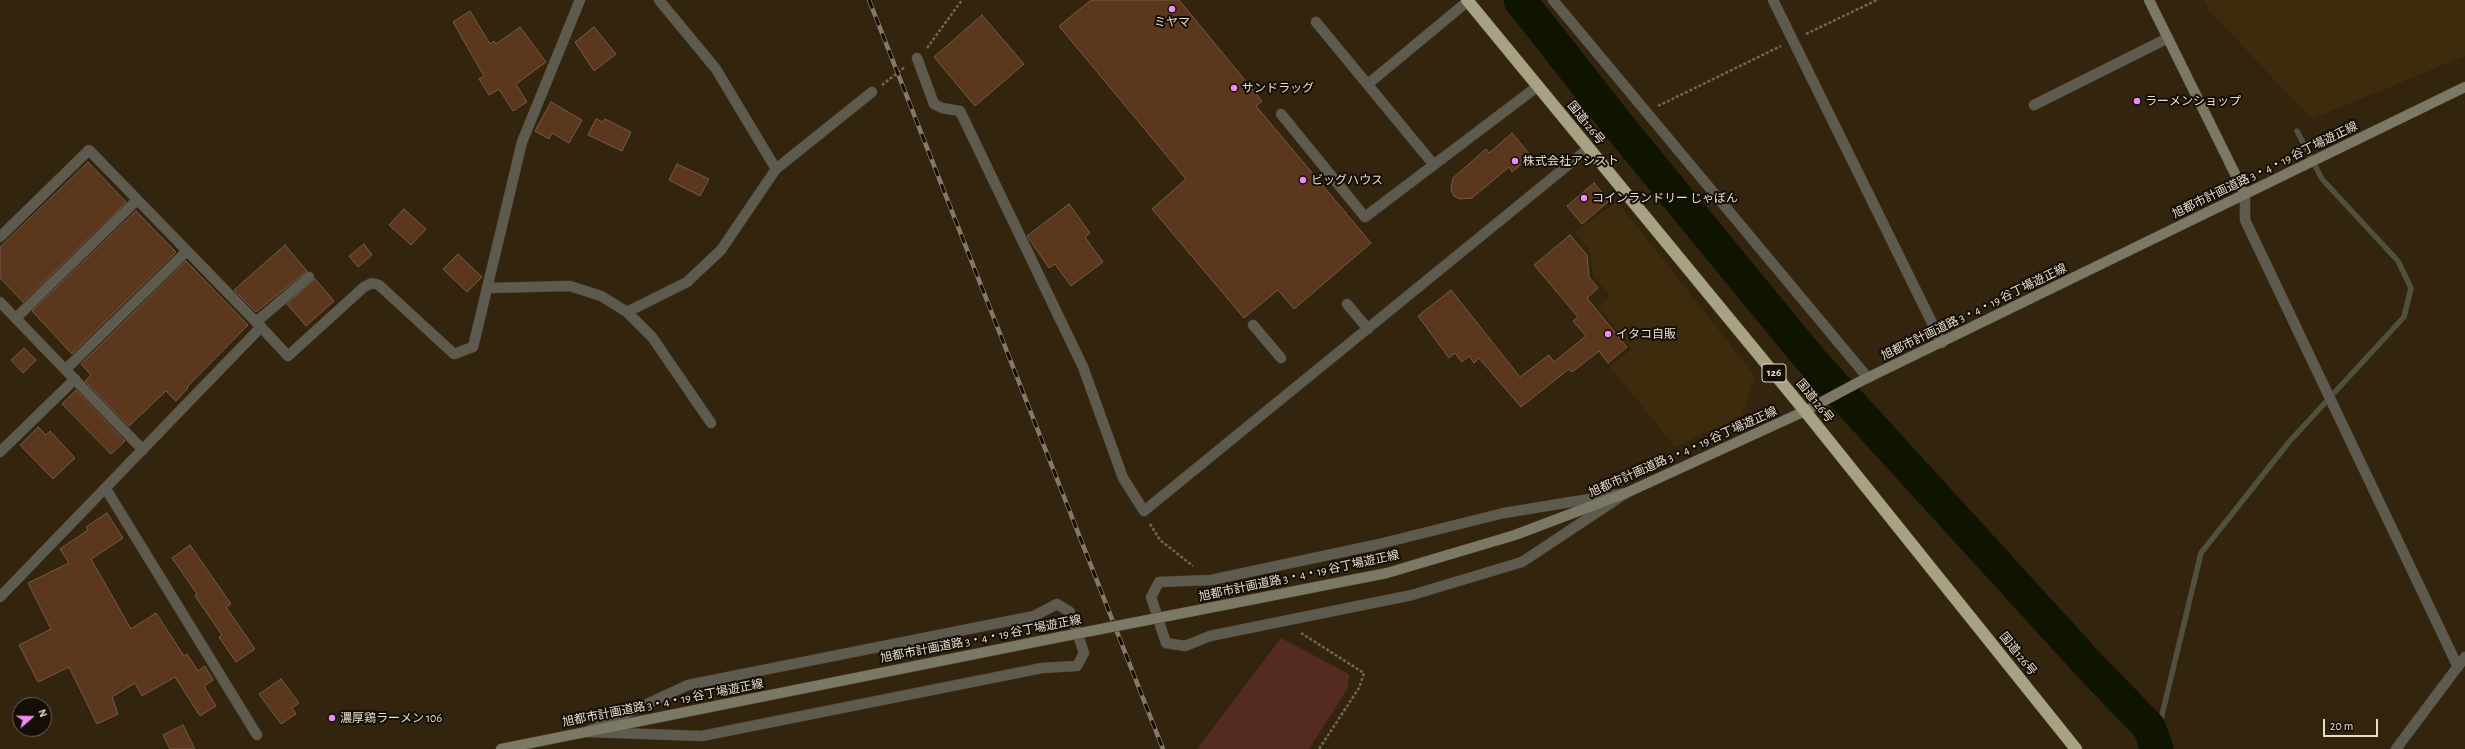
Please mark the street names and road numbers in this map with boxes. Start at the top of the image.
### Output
street label: 国道126号 [1564,99,1608,147]
street label: 旭都市計画道路 3・4・19 谷丁場遊正線 [2170,119,2360,221]
street label: 旭都市計画道路 3・4・19 谷丁場遊正線 [1879,261,2069,363]
road number: 126 [1762,364,1786,382]
street label: 国道126号 [1793,377,1837,425]
street label: 旭都市計画道路 3・4・19 谷丁場遊正線 [1587,404,1779,500]
street label: 旭都市計画道路 3・4・19 谷丁場遊正線 [1198,548,1400,604]
street label: 旭都市計画道路 3・4・19 谷丁場遊正線 [879,612,1083,666]
street label: 国道126号 [1996,630,2040,678]
street label: 旭都市計画道路 3・4・19 谷丁場遊正線 [561,676,765,730]

